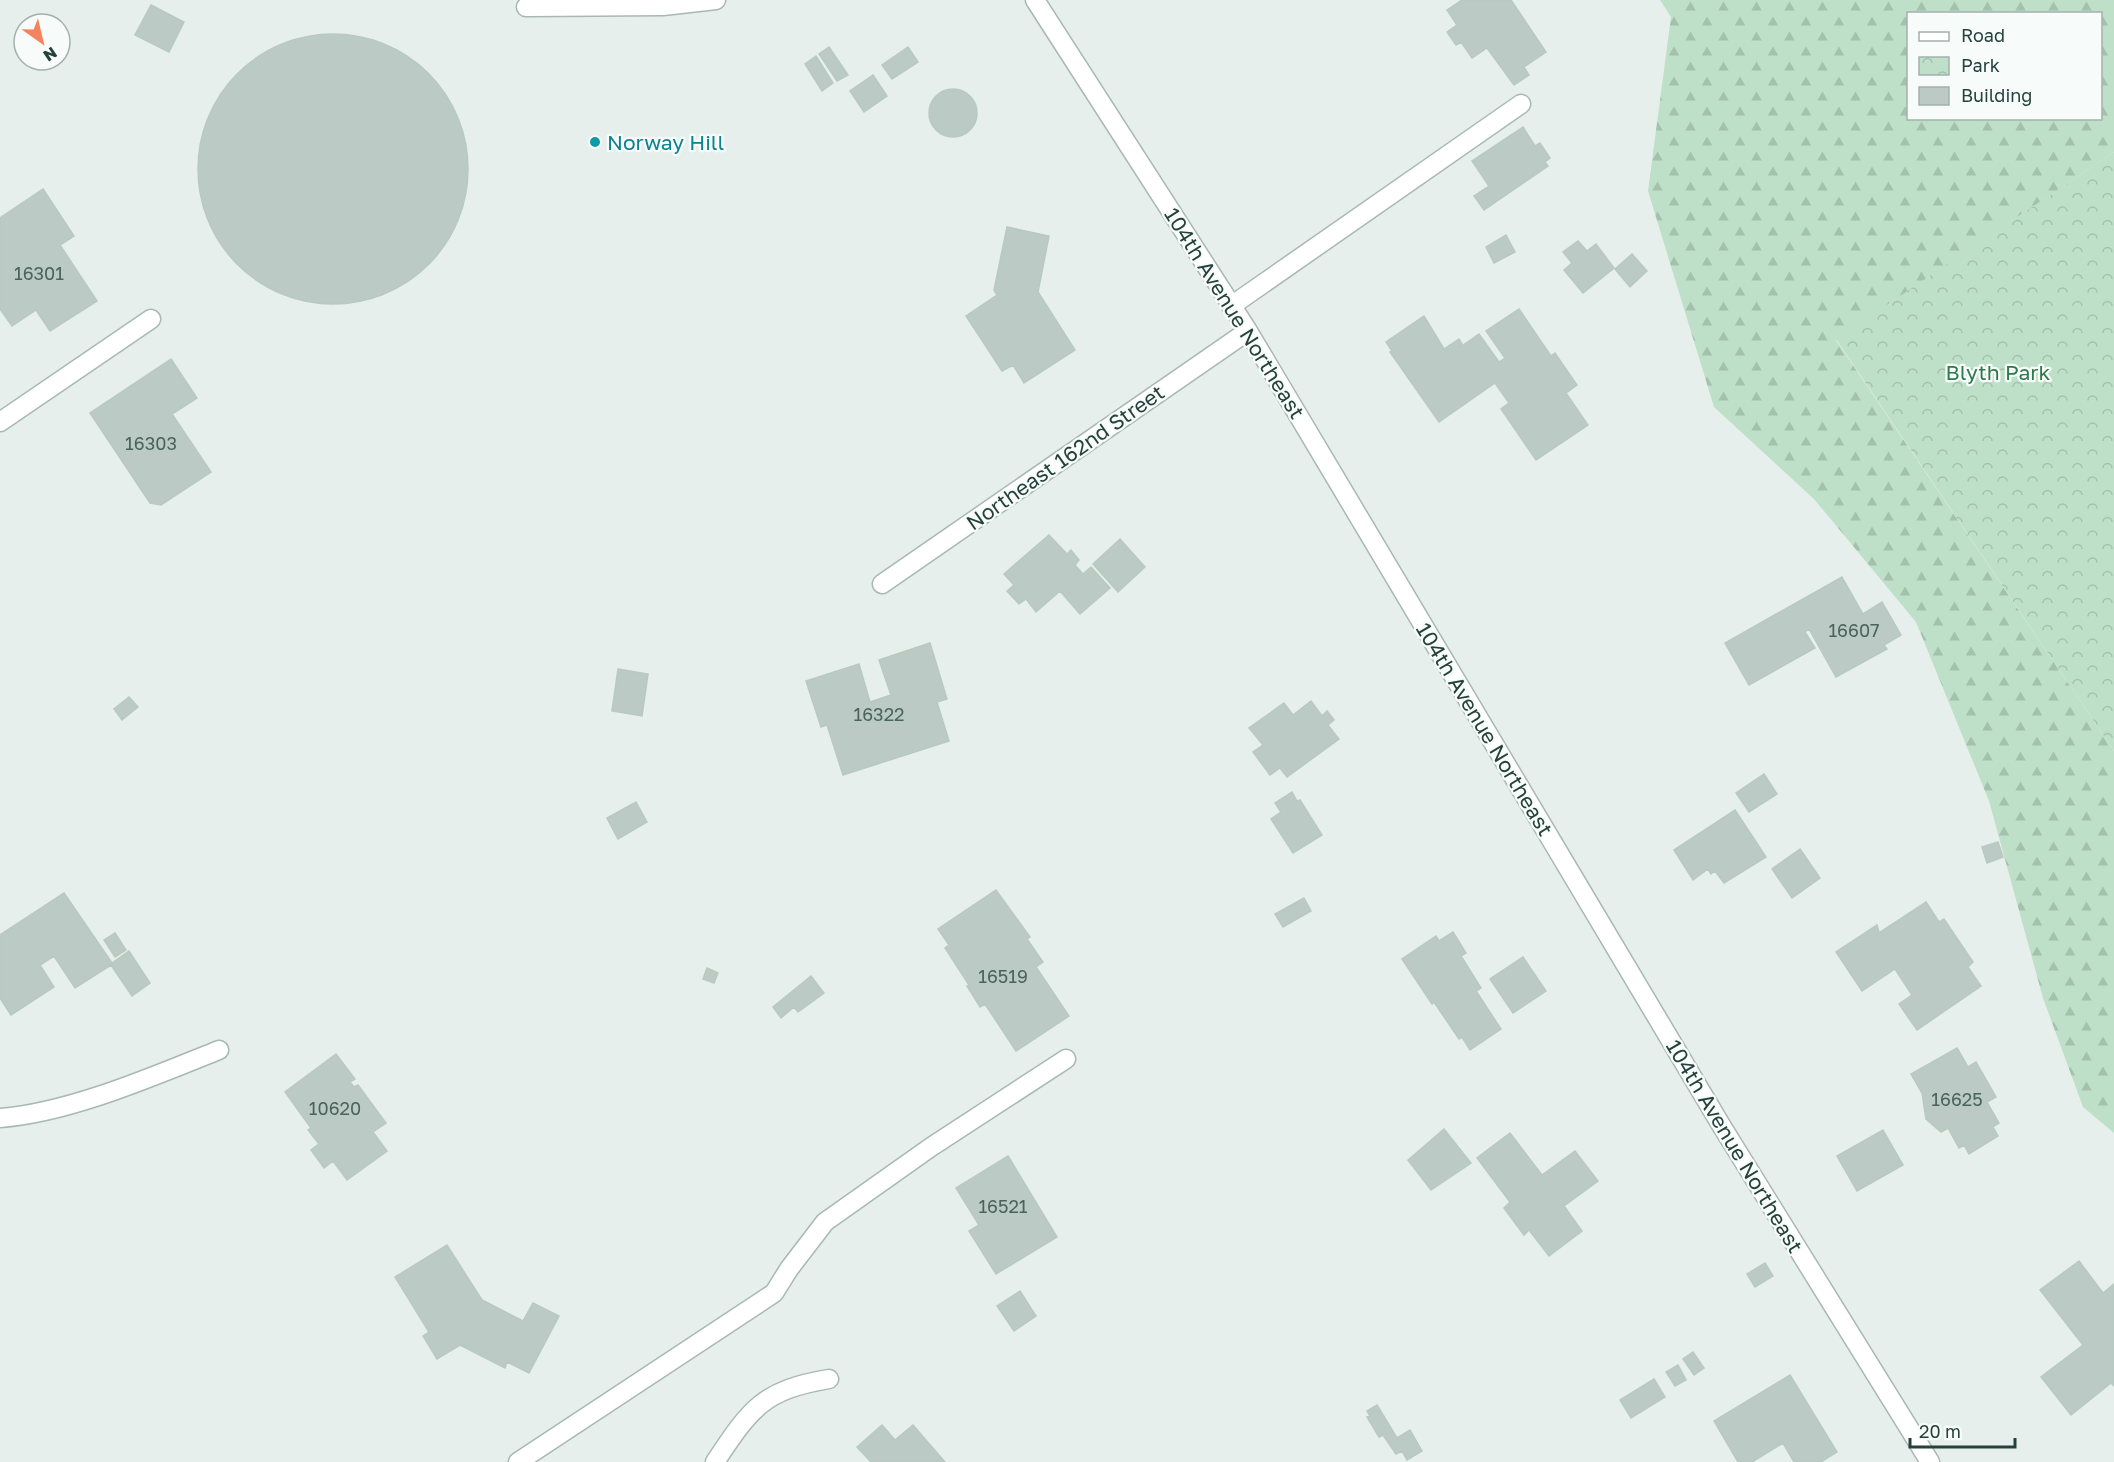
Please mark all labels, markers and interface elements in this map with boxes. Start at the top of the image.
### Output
north arrow [12,12,72,72]
legend [1907,12,2102,120]
text: Road [1961,24,2005,46]
text: N [40,43,61,66]
text: Park [1961,54,2000,76]
text: Building [1961,84,2032,106]
place label: Norway Hill [607,129,724,155]
marker: Norway Hill [588,135,602,149]
street label: 104th Avenue Northeast [1159,203,1311,423]
house number: 16301 [14,262,64,284]
park label: Blyth Park [1946,359,2051,385]
street label: Northeast 162nd Street [961,379,1169,535]
house number: 16303 [125,432,177,454]
street label: 104th Avenue Northeast [1411,618,1559,840]
house number: 16607 [1828,619,1880,641]
house number: 16322 [853,703,905,725]
house number: 16519 [978,965,1028,987]
street label: 104th Avenue Northeast [1661,1035,1809,1257]
house number: 16625 [1931,1088,1983,1110]
house number: 10620 [309,1097,361,1119]
house number: 16521 [978,1195,1028,1217]
scale bar [1910,1411,2015,1449]
text: 20 m [1919,1420,1961,1442]

